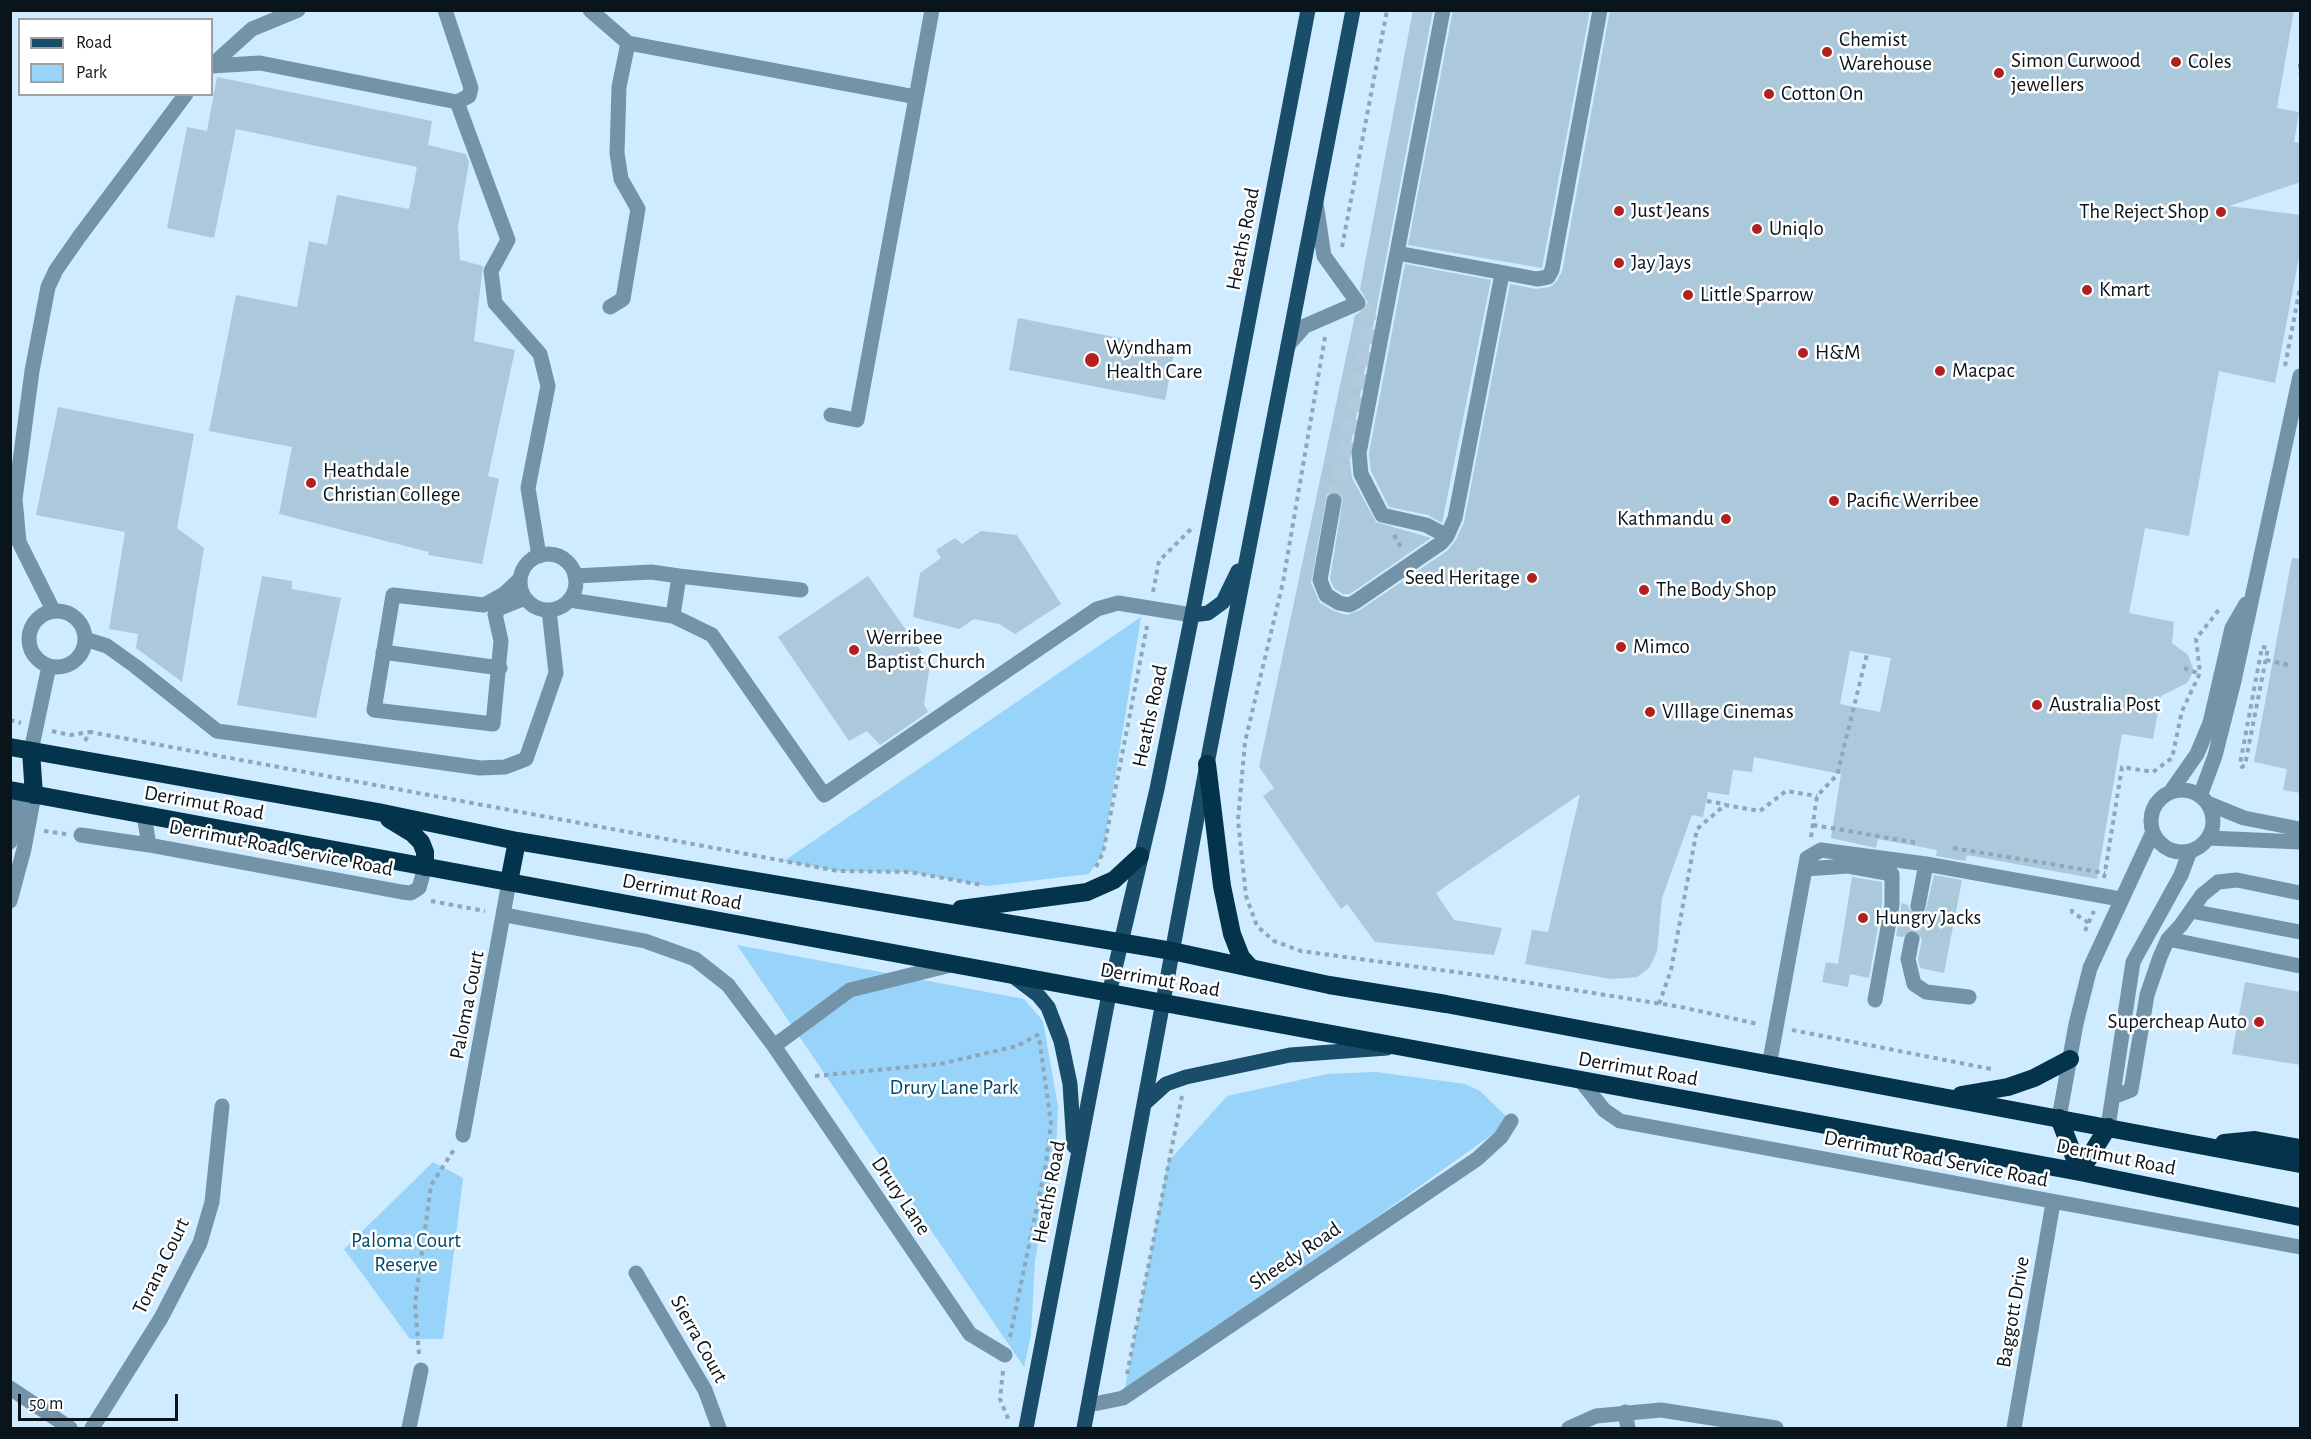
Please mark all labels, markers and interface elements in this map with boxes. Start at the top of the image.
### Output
legend [18,18,213,96]
place label: Chemist Warehouse [1839,27,1932,77]
text: Road [76,34,112,52]
marker: Chemist Warehouse [1820,45,1834,59]
place label: Simon Curwood jewellers [2011,48,2141,98]
place label: Coles [2188,49,2231,75]
marker: Coles [2169,55,2183,69]
text: Park [76,64,107,82]
marker: Simon Curwood jewellers [1992,66,2006,80]
place label: Cotton On [1781,81,1863,107]
marker: Cotton On [1762,87,1776,101]
street label: Heaths Road [1221,186,1265,292]
place label: Just Jeans [1631,198,1710,224]
place label: The Reject Shop [2079,199,2209,225]
marker: Just Jeans [1612,204,1626,218]
marker: The Reject Shop [2214,205,2228,219]
place label: Uniqlo [1769,216,1824,242]
marker: Uniqlo [1750,222,1764,236]
place label: Jay Jays [1631,250,1691,276]
marker: Jay Jays [1612,256,1626,270]
place label: Kmart [2099,277,2150,303]
place label: Little Sparrow [1700,282,1813,308]
marker: Kmart [2080,283,2094,297]
marker: Little Sparrow [1681,288,1695,302]
place label: Wyndham Health Care [1106,335,1202,385]
place label: H&M [1815,340,1861,366]
marker: H&M [1796,346,1810,360]
marker: Wyndham Health Care [1083,351,1101,369]
place label: Macpac [1952,358,2015,384]
marker: Macpac [1933,364,1947,378]
place label: Heathdale Christian College [323,458,460,508]
marker: Heathdale Christian College [304,476,318,490]
place label: Pacific Werribee [1846,488,1979,514]
marker: Pacific Werribee [1827,494,1841,508]
place label: Kathmandu [1617,506,1714,532]
marker: Kathmandu [1719,512,1733,526]
place label: Seed Heritage [1405,565,1520,591]
marker: Seed Heritage [1525,571,1539,585]
place label: The Body Shop [1656,577,1776,603]
marker: The Body Shop [1637,583,1651,597]
place label: Werribee Baptist Church [866,625,985,675]
place label: Mimco [1633,634,1690,660]
marker: Mimco [1614,640,1628,654]
marker: Werribee Baptist Church [847,643,861,657]
street label: Heaths Road [1127,663,1173,769]
place label: Australia Post [2049,692,2160,718]
marker: Australia Post [2030,698,2044,712]
place label: VIllage Cinemas [1662,699,1794,725]
marker: VIllage Cinemas [1643,705,1657,719]
street label: Derrimut Road [142,780,266,826]
street label: Derrimut Road Service Road [167,814,395,882]
street label: Derrimut Road [620,868,744,916]
place label: Hungry Jacks [1875,905,1981,931]
marker: Hungry Jacks [1856,911,1870,925]
street label: Paloma Court [444,949,490,1061]
street label: Derrimut Road [1098,957,1222,1003]
place label: Supercheap Auto [2108,1009,2247,1035]
marker: Supercheap Auto [2252,1015,2266,1029]
street label: Derrimut Road [1576,1046,1700,1092]
park label: Drury Lane Park [890,1075,1018,1101]
street label: Derrimut Road Service Road [1822,1125,2050,1193]
street label: Derrimut Road [2054,1133,2178,1181]
street label: Heaths Road [1027,1139,1071,1245]
street label: Drury Lane [866,1152,936,1240]
street label: Torana Court [127,1214,195,1318]
street label: Sheedy Road [1244,1216,1346,1296]
park label: Paloma Court Reserve [351,1228,461,1278]
street label: Baggott Drive [1991,1255,2035,1369]
street label: Sierra Court [665,1291,733,1387]
scale bar [21,1382,182,1420]
text: 50 m [29,1395,63,1413]

